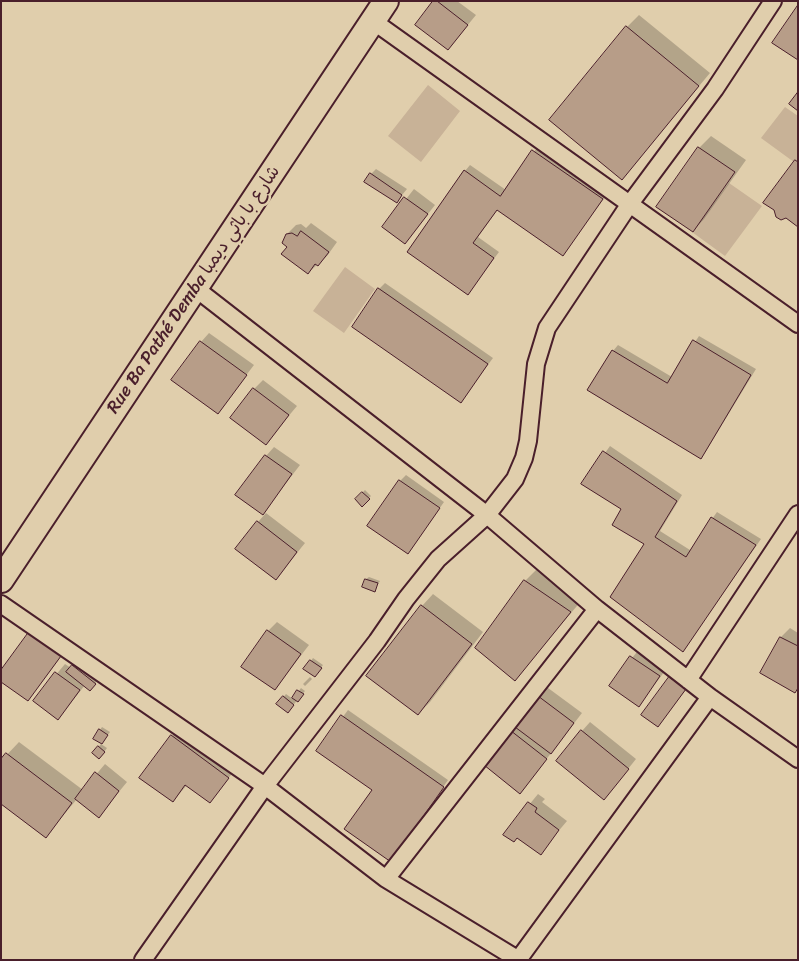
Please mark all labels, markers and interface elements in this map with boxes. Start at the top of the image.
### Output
street label: Rue Ba Pathé Demba شارع با باثي ديمبا [103,162,285,418]

